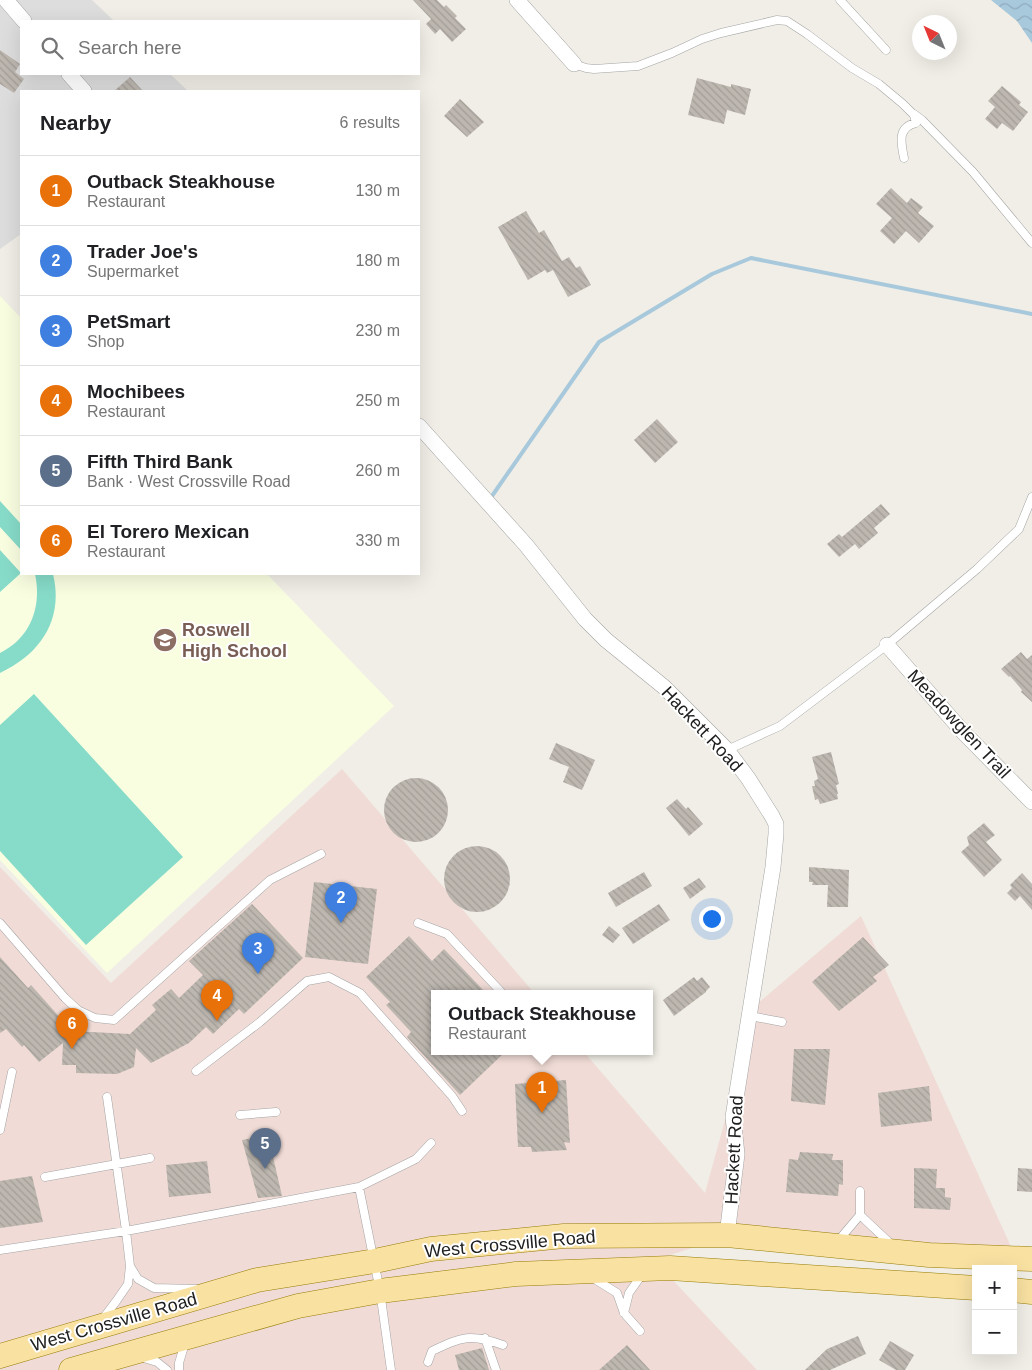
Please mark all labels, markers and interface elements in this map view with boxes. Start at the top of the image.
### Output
north arrow [912,15,957,60]
search box [20,20,420,75]
icon: search [38,34,66,62]
text: Search here [78,37,182,58]
text: Nearby [40,111,111,134]
text: 6 results [340,114,400,131]
text: Outback Steakhouse [87,171,275,192]
text: 1 [52,182,60,199]
text: 130 m [356,182,400,199]
text: Restaurant [87,193,165,210]
text: Trader Joe's [87,241,198,262]
text: 2 [52,252,60,269]
text: 180 m [356,252,400,269]
text: Supermarket [87,263,179,280]
text: PetSmart [87,311,170,332]
text: 3 [52,322,60,339]
text: 230 m [356,322,400,339]
text: Shop [87,333,124,350]
text: Mochibees [87,381,185,402]
text: 4 [52,392,60,409]
text: 250 m [356,392,400,409]
text: Restaurant [87,403,165,420]
text: Fifth Third Bank [87,451,233,472]
text: 5 [52,462,60,479]
text: 260 m [356,462,400,479]
text: Bank · West Crossville Road [87,473,290,490]
text: El Torero Mexican [87,521,249,542]
text: 6 [52,532,60,549]
text: 330 m [356,532,400,549]
text: Restaurant [87,543,165,560]
place label: Roswell High School [182,620,287,661]
school or university icon: Roswell High School [152,627,178,653]
street label: Meadowglen Trail [904,666,1014,782]
street label: Hackett Road [657,682,747,776]
pin: 2 [325,882,357,923]
your location [699,906,725,932]
pin: 3 [242,933,274,974]
pin: 4 [201,980,233,1021]
popup [431,990,653,1055]
text: Outback Steakhouse [448,1003,636,1024]
pin: 6 [56,1008,88,1049]
text: Restaurant [448,1025,526,1042]
pin: 1 [526,1072,558,1113]
street label: Hackett Road [721,1095,747,1205]
pin: 5 [249,1128,281,1169]
street label: West Crossville Road [424,1227,596,1261]
map controls [972,1265,1017,1355]
button: + [972,1265,1017,1310]
street label: West Crossville Road [29,1289,199,1355]
button: − [972,1310,1017,1355]

